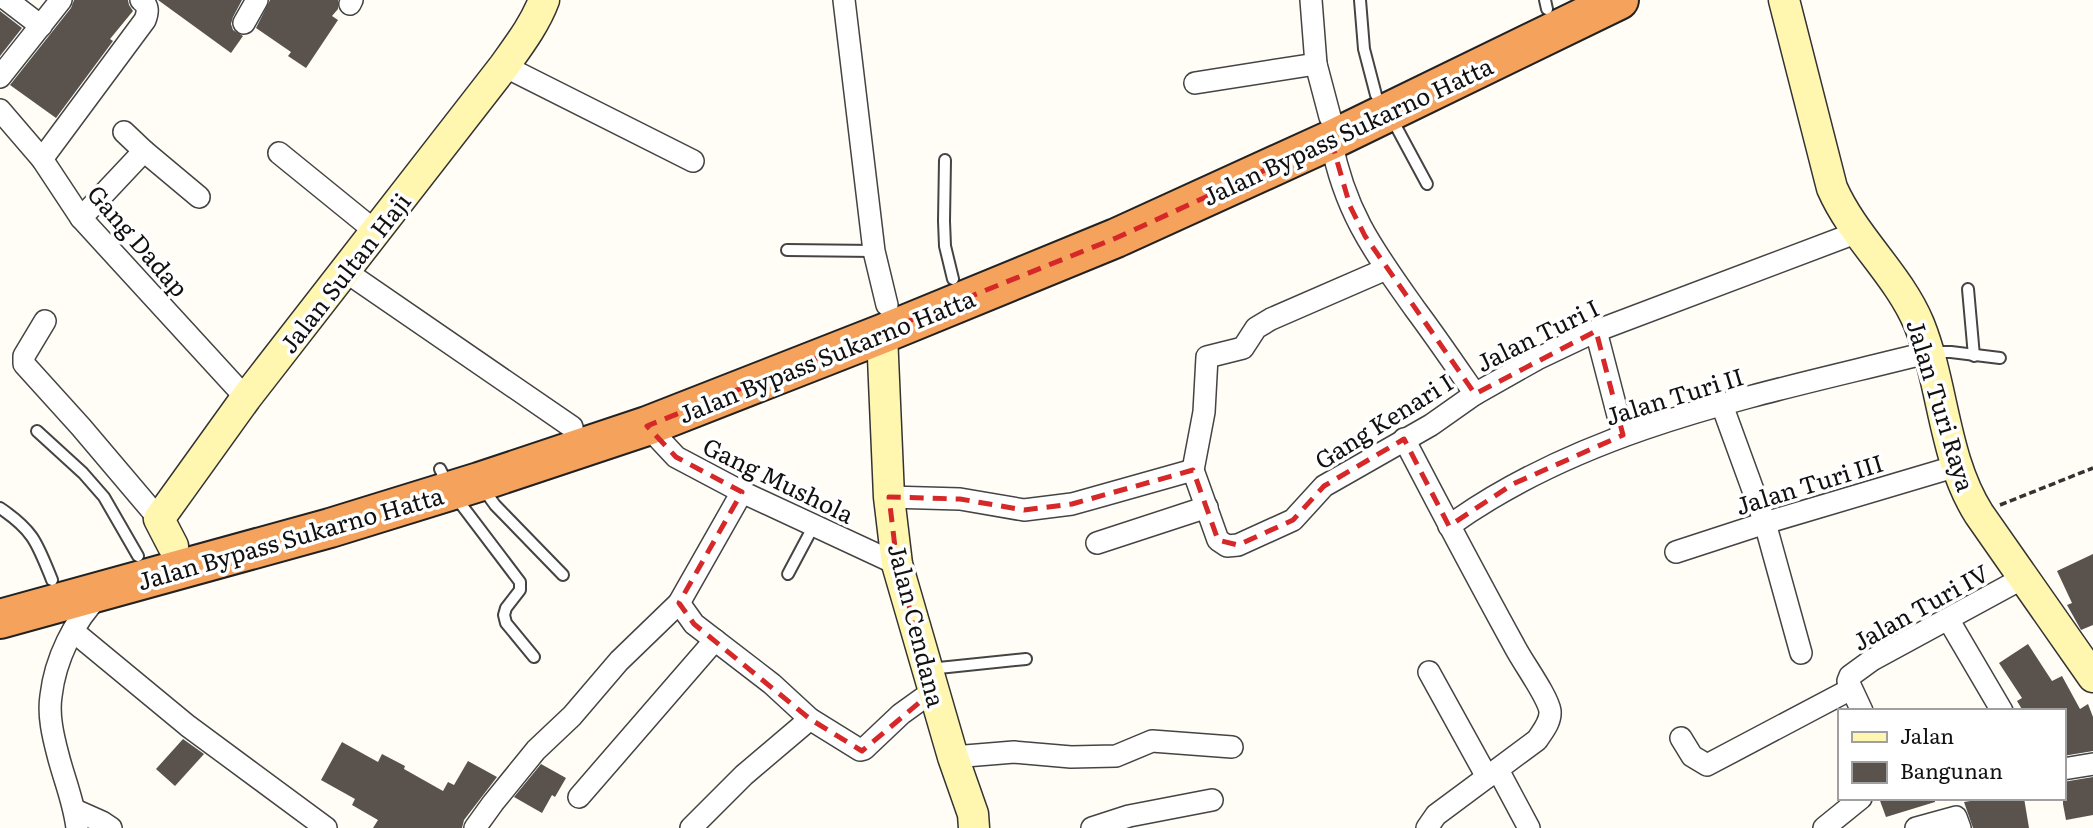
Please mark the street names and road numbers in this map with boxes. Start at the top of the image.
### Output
street label: Jalan Bypass Sukarno Hatta [1196,47,1498,213]
street label: Gang Dadap [80,176,198,304]
street label: Jalan Sultan Haji [270,184,418,360]
street label: Jalan Bypass Sukarno Hatta [672,279,980,431]
street label: Jalan Turi I [1469,289,1605,379]
street label: Jalan Turi Raya [1899,315,1985,495]
street label: Jalan Turi II [1601,357,1747,433]
street label: Gang Kenari I [1307,364,1459,476]
street label: Gang Mushola [698,427,860,531]
street label: Jalan Turi III [1731,444,1887,522]
street label: Jalan Bypass Sukarno Hatta [133,476,447,598]
street label: Jalan Cendana [881,539,955,711]
street label: Jalan Turi IV [1846,554,1995,658]

